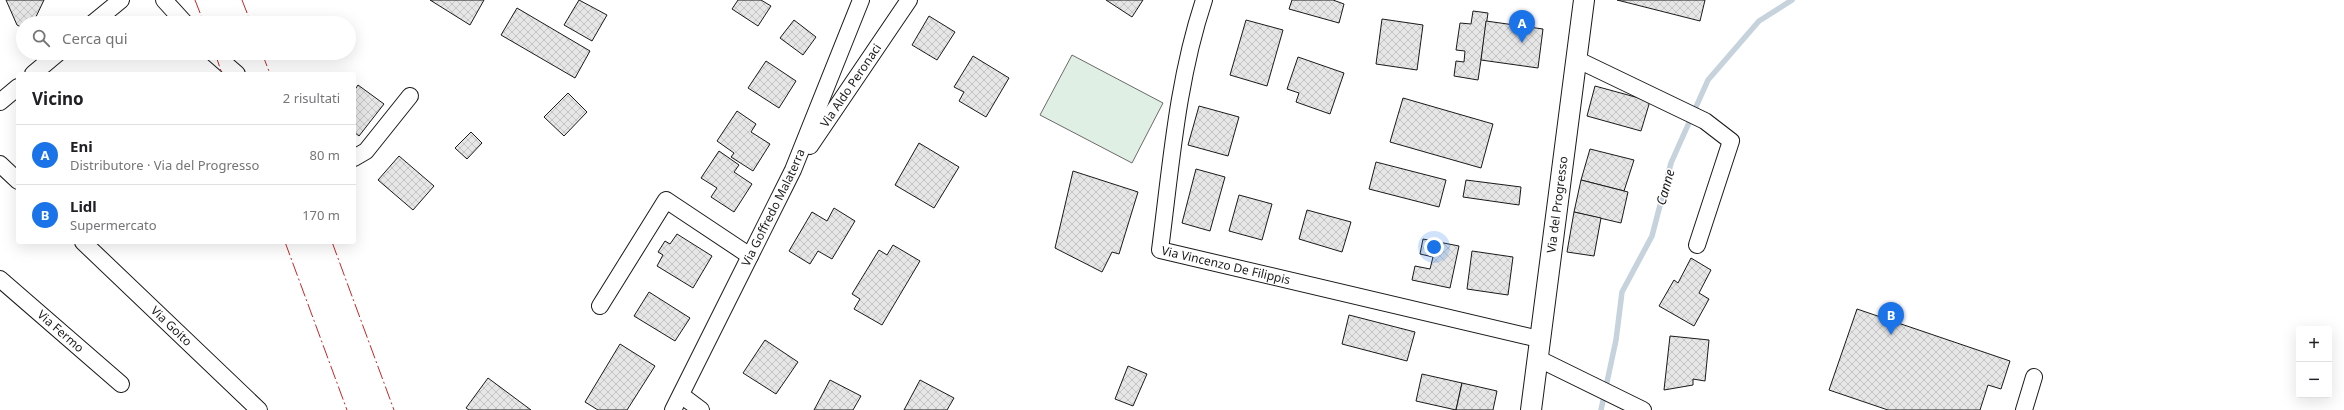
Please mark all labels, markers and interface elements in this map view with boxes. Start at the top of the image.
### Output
pin: A [1509,10,1535,43]
search box [16,16,356,60]
icon: search [30,27,52,49]
text: Cerca qui [62,28,128,48]
street label: Via Aldo Peronaci [816,40,885,131]
text: Vicino [32,87,84,110]
text: 2 risultati [283,89,340,107]
text: Eni [70,136,93,156]
text: A [41,146,50,164]
text: 80 m [310,146,340,164]
street label: Via Goffredo Malaterra [737,146,809,269]
street label: Via del Progresso [1542,155,1572,254]
text: Distributore · Via del Progresso [70,156,259,174]
water label: Canne [1652,167,1679,207]
text: Lidl [70,196,97,216]
text: B [41,206,49,224]
text: 170 m [302,206,340,224]
text: Supermercato [70,216,157,234]
your location [1424,237,1444,257]
street label: Via Vincenzo De Filippis [1160,242,1292,288]
street label: Via Goito [147,302,196,350]
pin: B [1878,302,1904,335]
street label: Via Fermo [34,306,88,356]
map controls [2296,326,2332,398]
button: + [2296,326,2332,362]
button: − [2296,362,2332,398]

